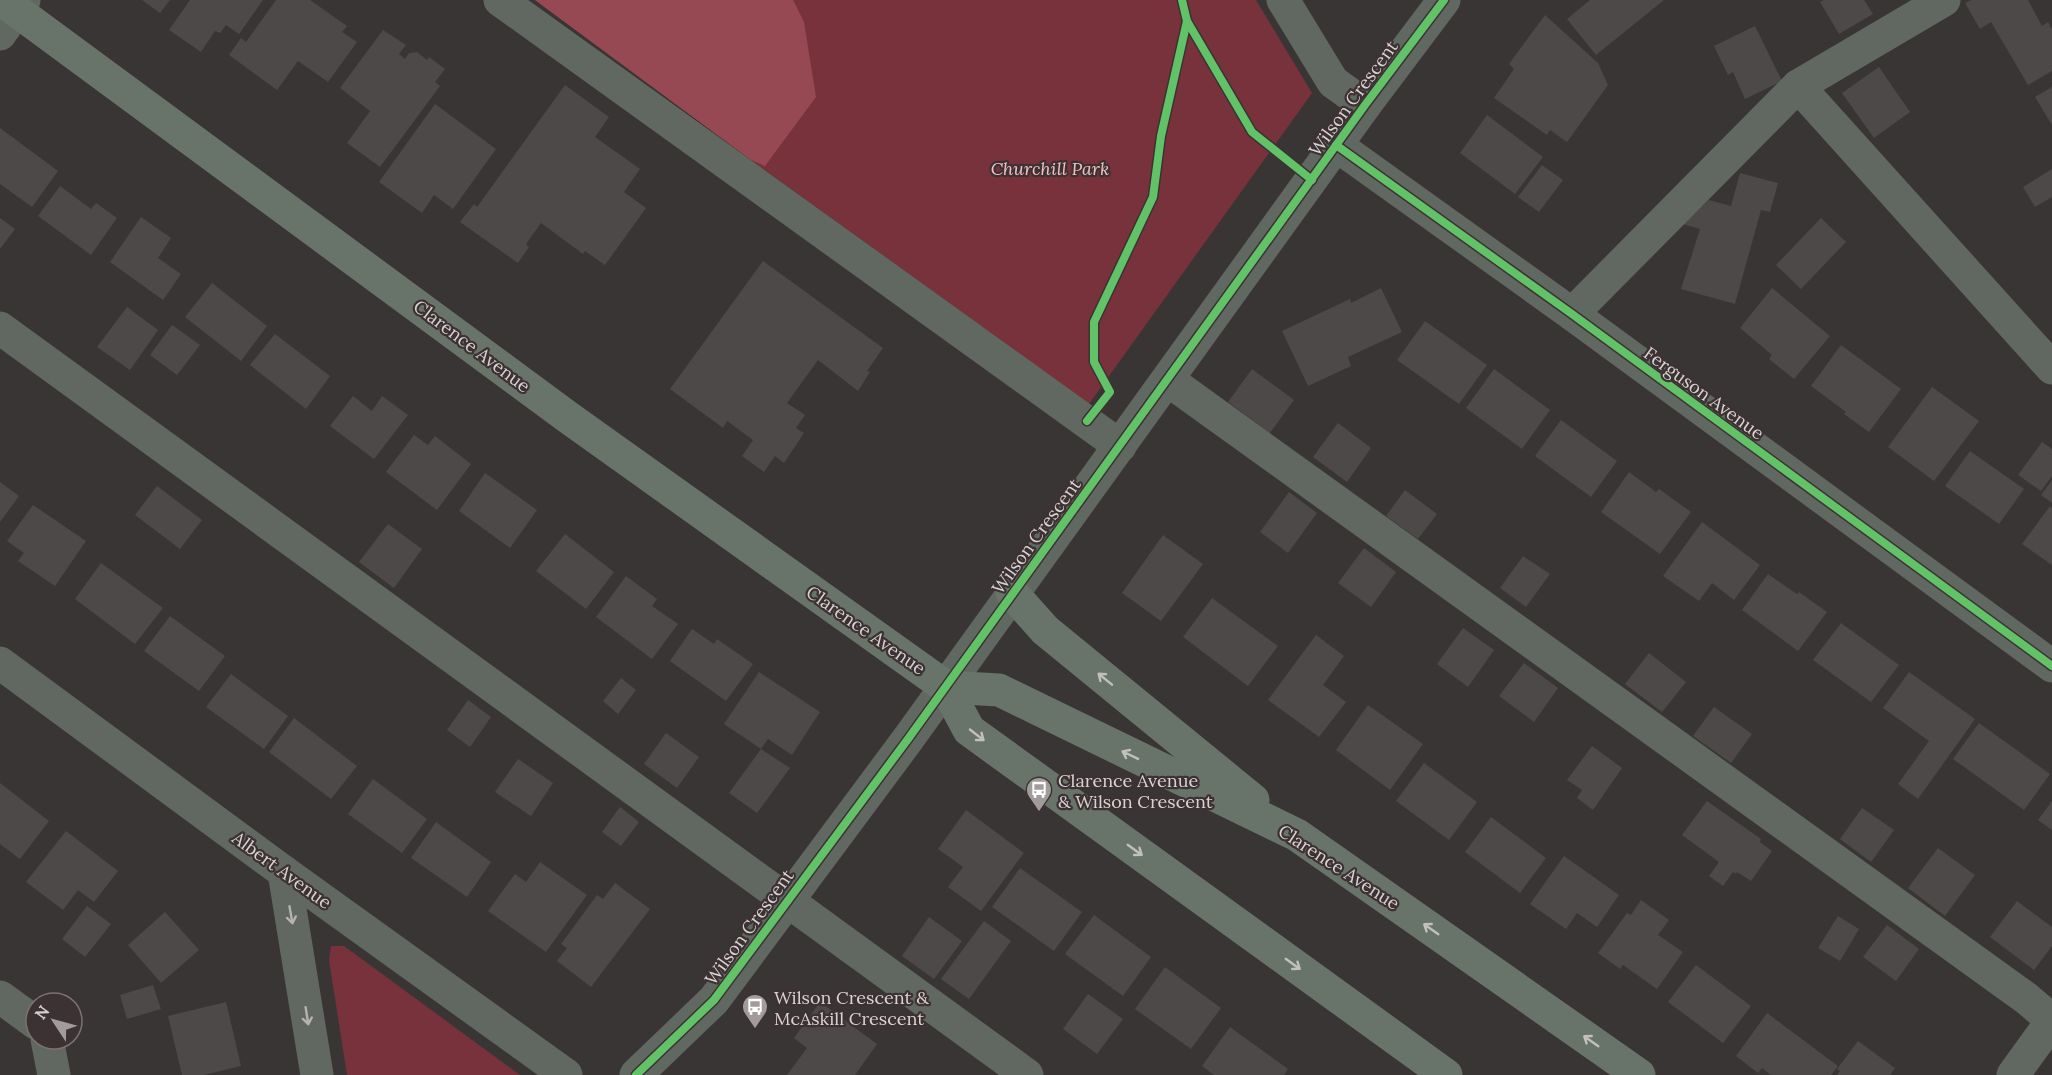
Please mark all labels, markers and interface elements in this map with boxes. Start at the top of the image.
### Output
street label: Wilson Crescent [1303,36,1403,160]
park label: Churchill Park [991,157,1109,180]
street label: Clarence Avenue [409,295,535,398]
street label: Ferguson Avenue [1639,342,1769,445]
street label: Wilson Crescent [986,474,1086,598]
street label: Clarence Avenue [802,580,930,680]
one-way arrow [1097,672,1113,685]
one-way arrow [969,729,985,742]
one-way arrow [1122,749,1140,761]
place label: Clarence Avenue & Wilson Crescent [1058,769,1213,813]
bus stop icon: Clarence Avenue & Wilson Crescent [1024,775,1054,813]
street label: Clarence Avenue [1274,819,1404,915]
street label: Albert Avenue [227,826,336,914]
one-way arrow [1126,844,1142,856]
street label: Wilson Crescent [699,865,799,989]
one-way arrow [286,905,297,925]
one-way arrow [1423,923,1440,935]
one-way arrow [1284,958,1300,970]
place label: Wilson Crescent & McAskill Crescent [774,986,929,1030]
north arrow [24,991,84,1051]
bus stop icon: Wilson Crescent & McAskill Crescent [740,992,770,1030]
text: N [30,1001,54,1023]
one-way arrow [302,1006,313,1025]
one-way arrow [1583,1035,1599,1047]

